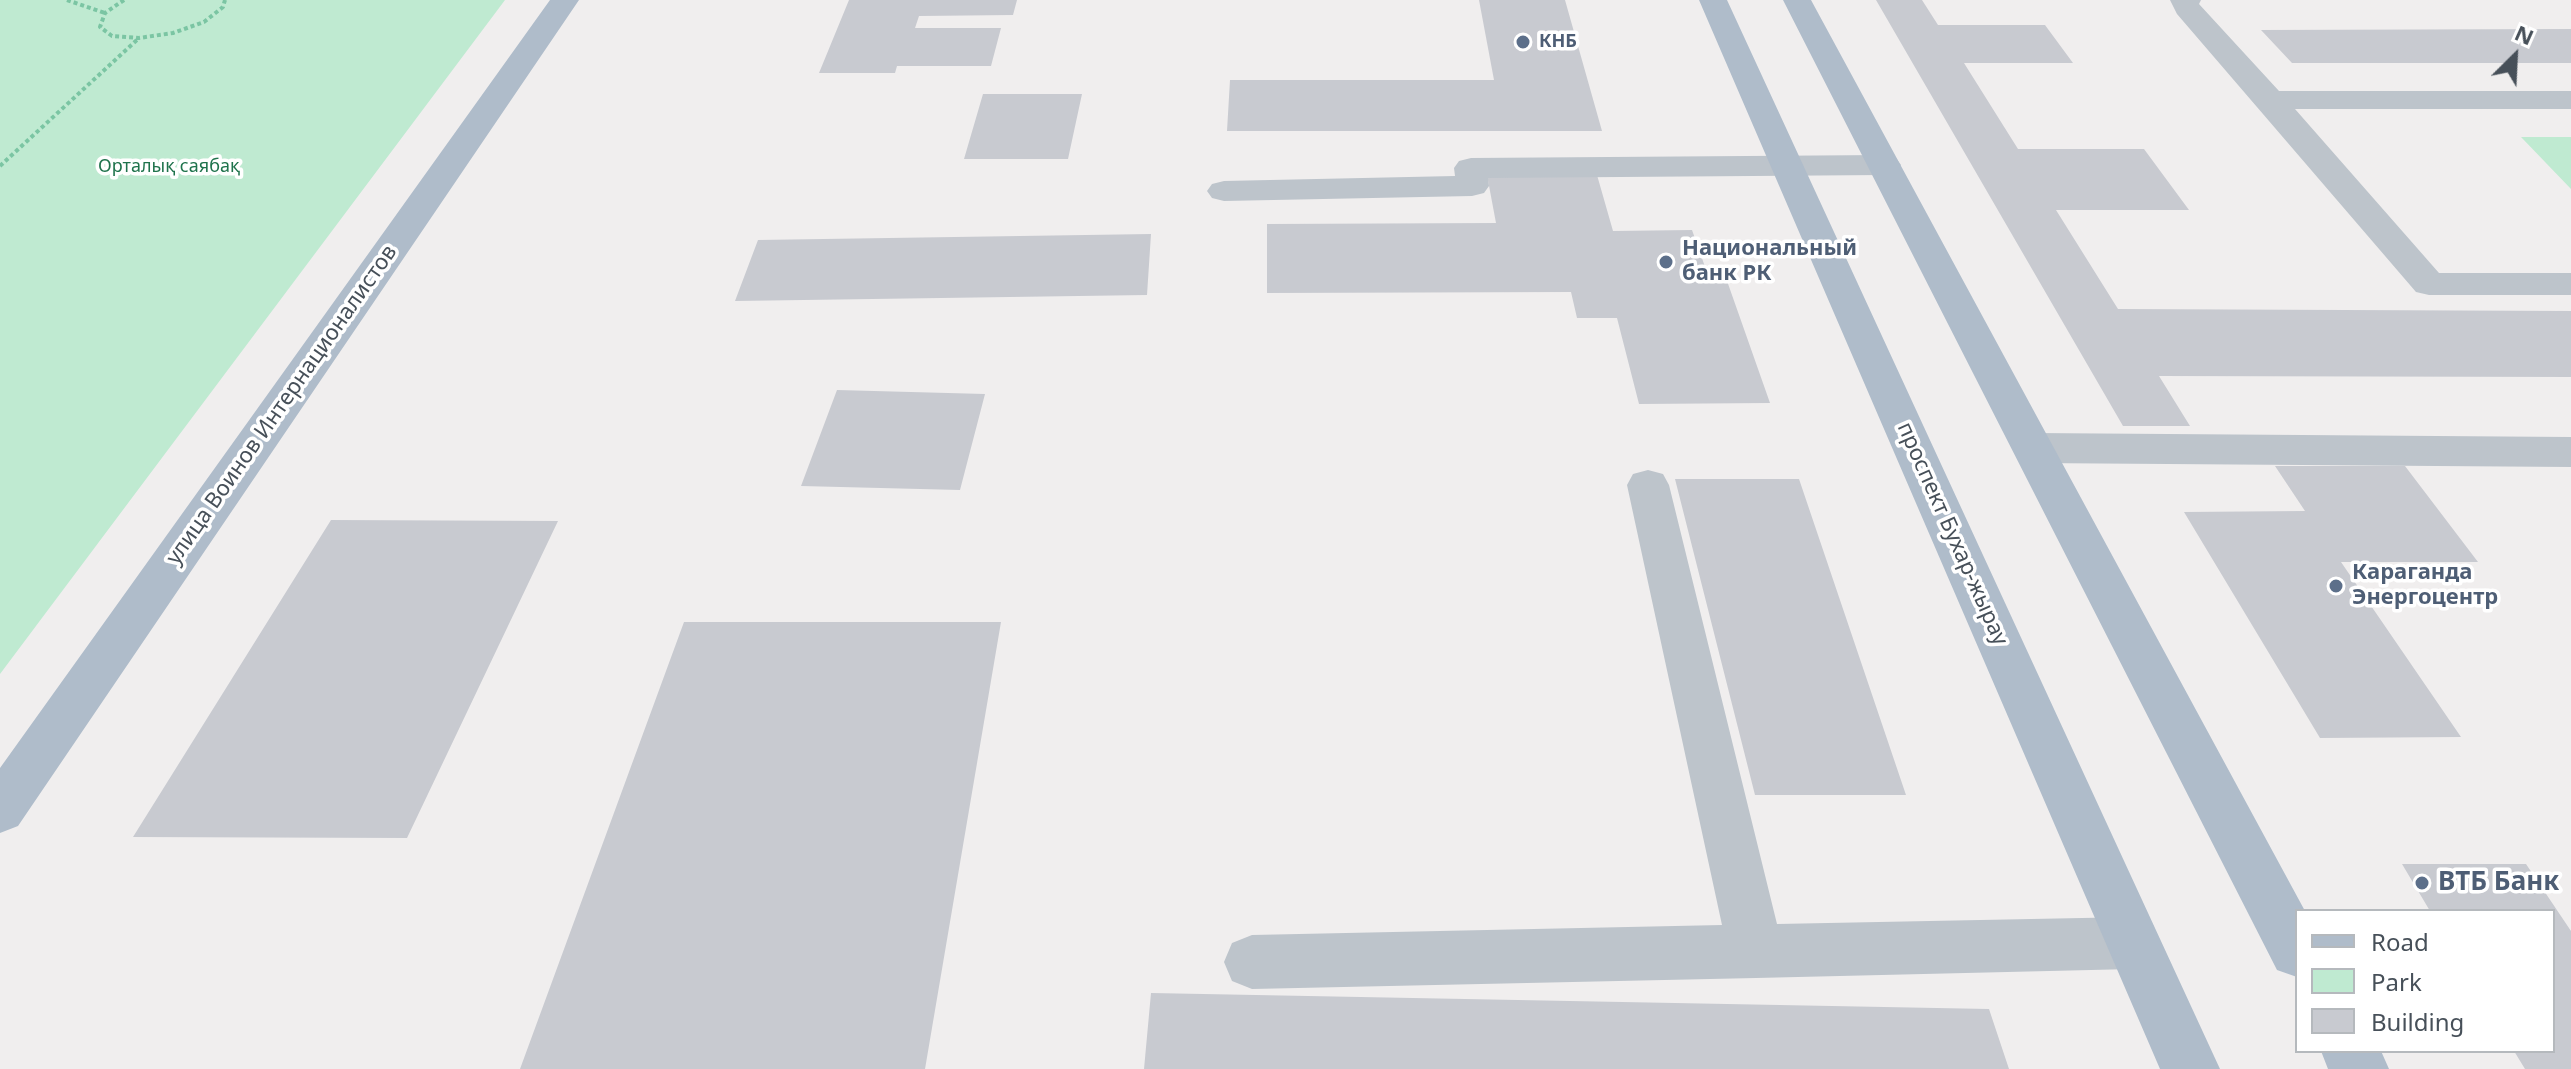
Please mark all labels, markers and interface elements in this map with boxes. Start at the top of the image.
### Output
north arrow [2475,16,2555,96]
text: N [2510,17,2539,51]
place label: КНБ [1539,31,1577,53]
marker: КНБ [1514,33,1532,51]
park label: Орталық саябақ [98,156,240,178]
place label: Национальный банк РК [1682,236,1857,288]
street label: улица Воинов Интернационалистов [161,240,403,570]
marker: Национальный банк РК [1657,253,1675,271]
street label: проспект Бухар-жырау [1891,418,2013,650]
place label: Караганда Энергоцентр [2352,560,2498,612]
marker: Караганда Энергоцентр [2327,577,2345,595]
place label: ВТБ Банк [2438,867,2559,899]
marker: ВТБ Банк [2413,874,2431,892]
legend [2295,909,2555,1053]
text: Road [2371,925,2429,958]
text: Park [2371,965,2422,998]
text: Building [2371,1005,2464,1038]

